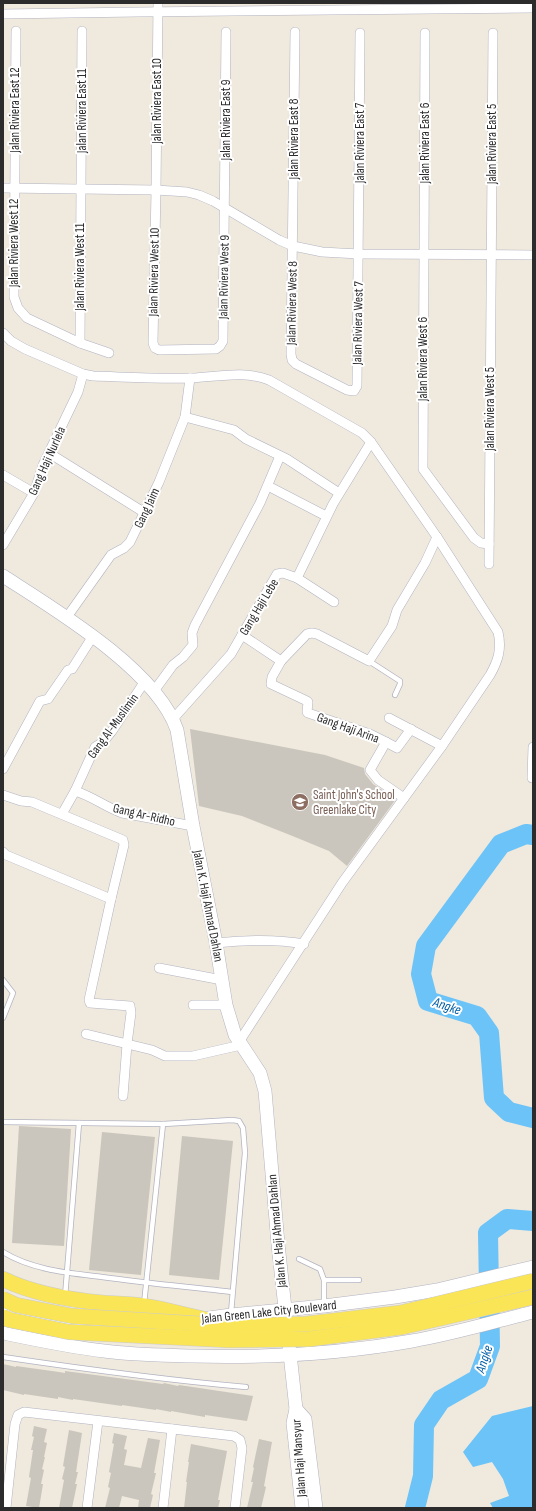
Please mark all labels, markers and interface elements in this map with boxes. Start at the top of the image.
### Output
street label: Jalan Riviera East 10 [149,58,165,145]
street label: Jalan Riviera East 12 [7,67,23,154]
street label: Jalan Riviera East 11 [74,68,90,154]
street label: Jalan Riviera East 9 [218,79,234,162]
street label: Jalan Riviera East 8 [286,98,302,180]
street label: Jalan Riviera East 7 [352,102,368,184]
street label: Jalan Riviera East 6 [417,102,433,184]
street label: Jalan Riviera East 5 [484,104,500,185]
street label: Jalan Riviera West 12 [6,199,22,288]
street label: Jalan Riviera West 11 [72,223,88,312]
street label: Jalan Riviera West 10 [145,227,163,318]
street label: Jalan Riviera West 9 [215,234,233,320]
street label: Jalan Riviera West 8 [283,260,301,346]
street label: Jalan Riviera West 7 [349,280,367,366]
street label: Jalan Riviera West 6 [415,317,431,402]
street label: Jalan Riviera West 5 [482,367,498,452]
street label: Gang Haji Nurlela [25,424,69,498]
street label: Gang Jaim [131,485,163,531]
street label: Gang Haji Lebe [236,576,282,638]
street label: Gang Al-Muslimin [84,690,142,762]
street label: Gang Haji Arina [315,709,381,747]
place label: Saint John's School Greenlake City [313,787,395,818]
school or university icon: Saint John's School Greenlake City [290,792,310,812]
street label: Gang Ar-Ridho [111,800,177,830]
street label: Jalan K. Haji Ahmad Dahlan [189,848,227,963]
water label: Angke [430,993,464,1019]
street label: Jalan K. Haji Ahmad Dahlan [264,1174,290,1289]
street label: Jalan Green Lake City Boulevard [200,1297,337,1327]
water label: Angke [471,1342,497,1376]
street label: Jalan Haji Mansyur [288,1418,310,1499]

